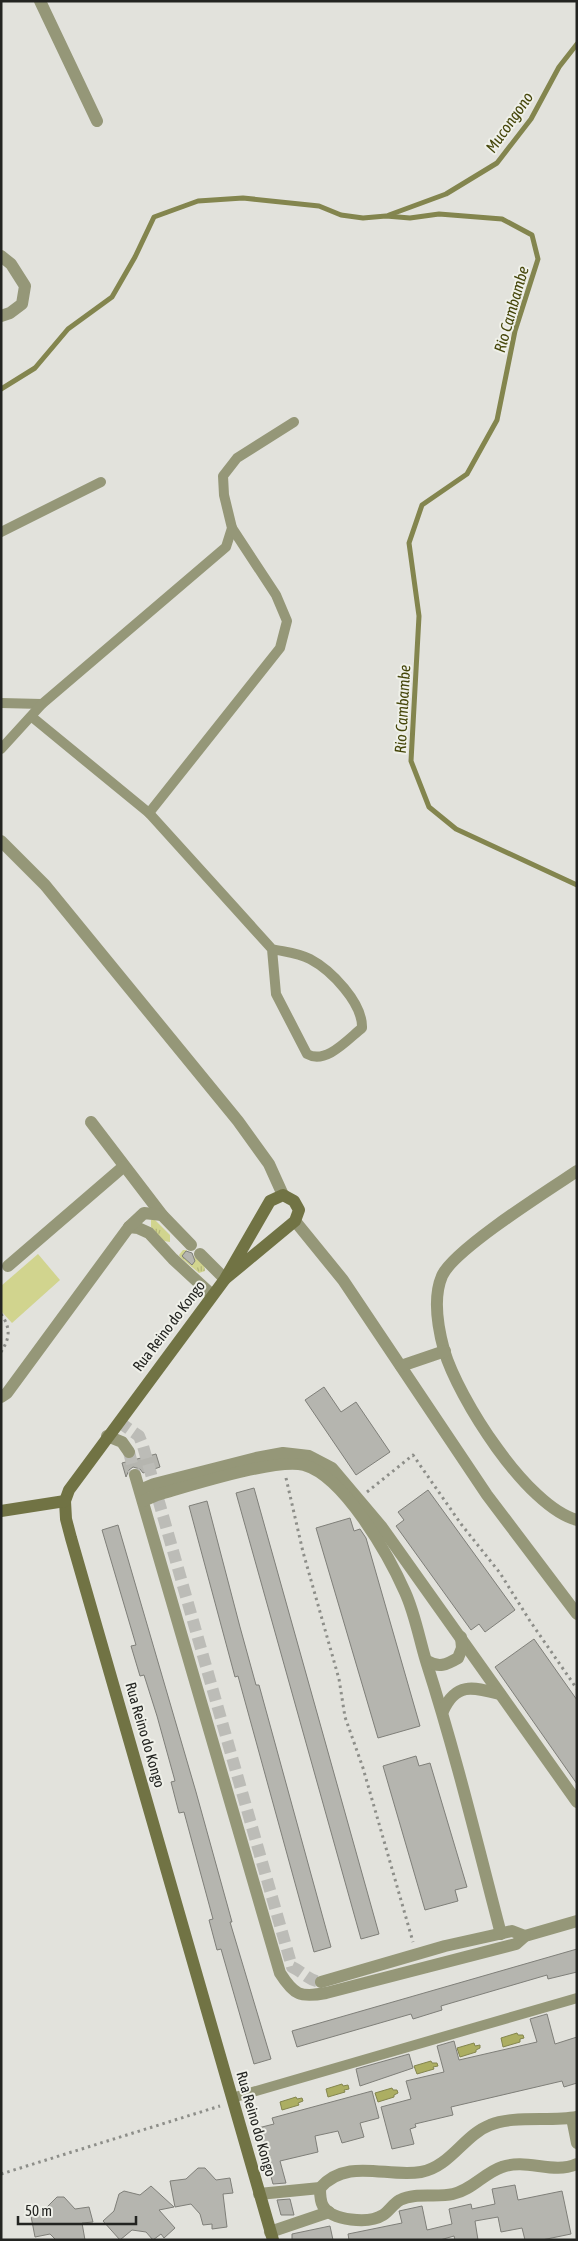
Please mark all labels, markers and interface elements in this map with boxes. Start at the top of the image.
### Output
water label: Mucongono [482,88,537,156]
water label: Rio Cambambe [490,264,532,354]
water label: Rio Cambambe [391,664,413,754]
street label: Rua Reino do Kongo [129,1277,208,1374]
street label: Rua Reino do Kongo [122,1680,169,1789]
street label: Rua Reino do Kongo [233,2069,280,2178]
scale bar [18,2194,135,2226]
text: 50 m [25,2202,52,2219]

